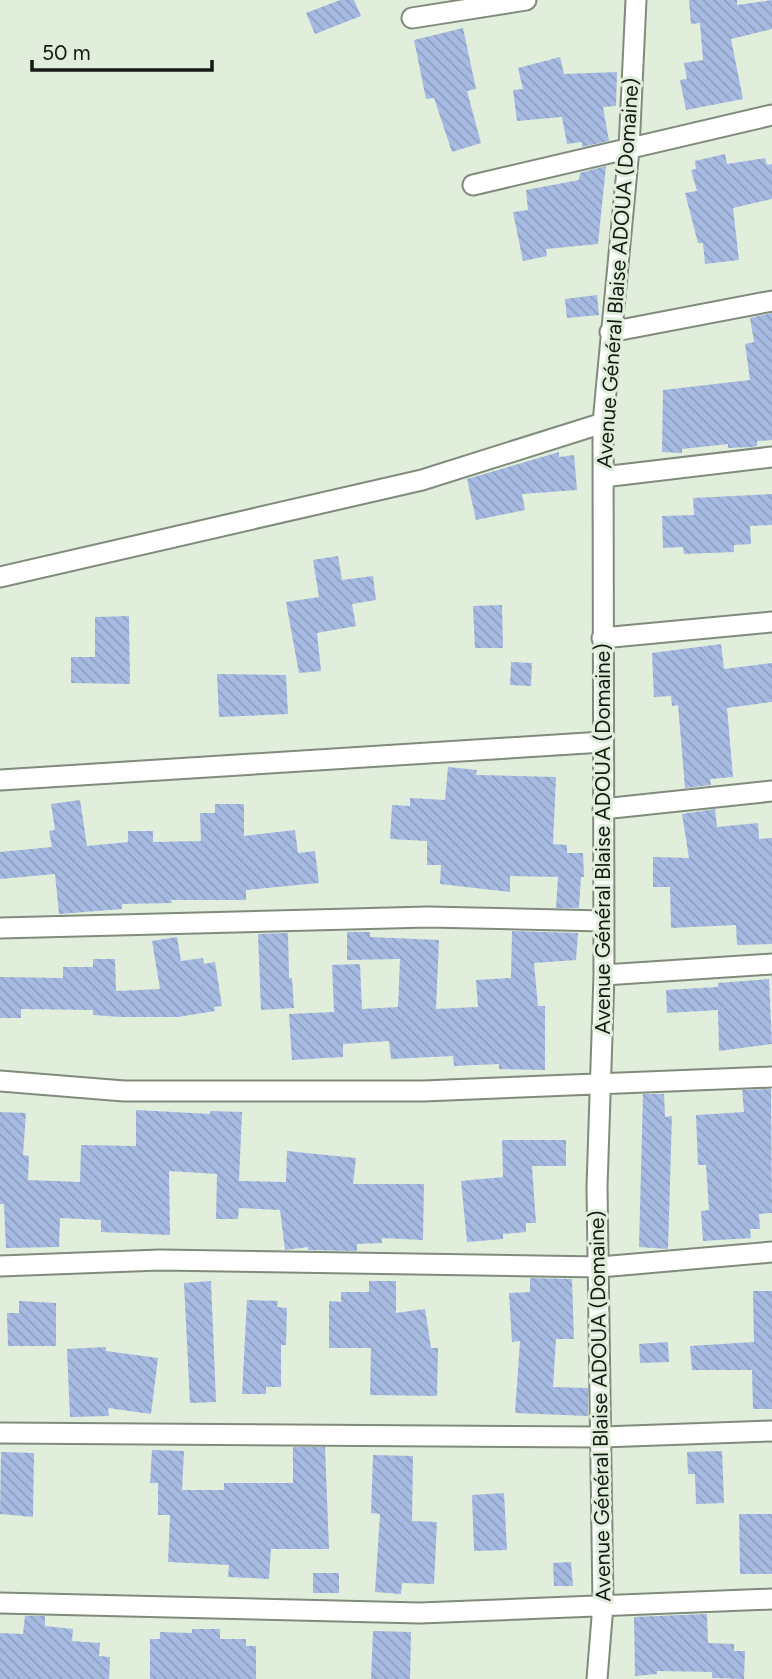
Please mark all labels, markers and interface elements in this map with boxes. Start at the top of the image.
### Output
scale bar [32,28,212,72]
text: 50 m [42,40,91,65]
street label: Avenue Général Blaise ADOUA (Domaine) [591,77,644,469]
street label: Avenue Général Blaise ADOUA (Domaine) [590,643,615,1035]
street label: Avenue Général Blaise ADOUA (Domaine) [584,1210,615,1602]

